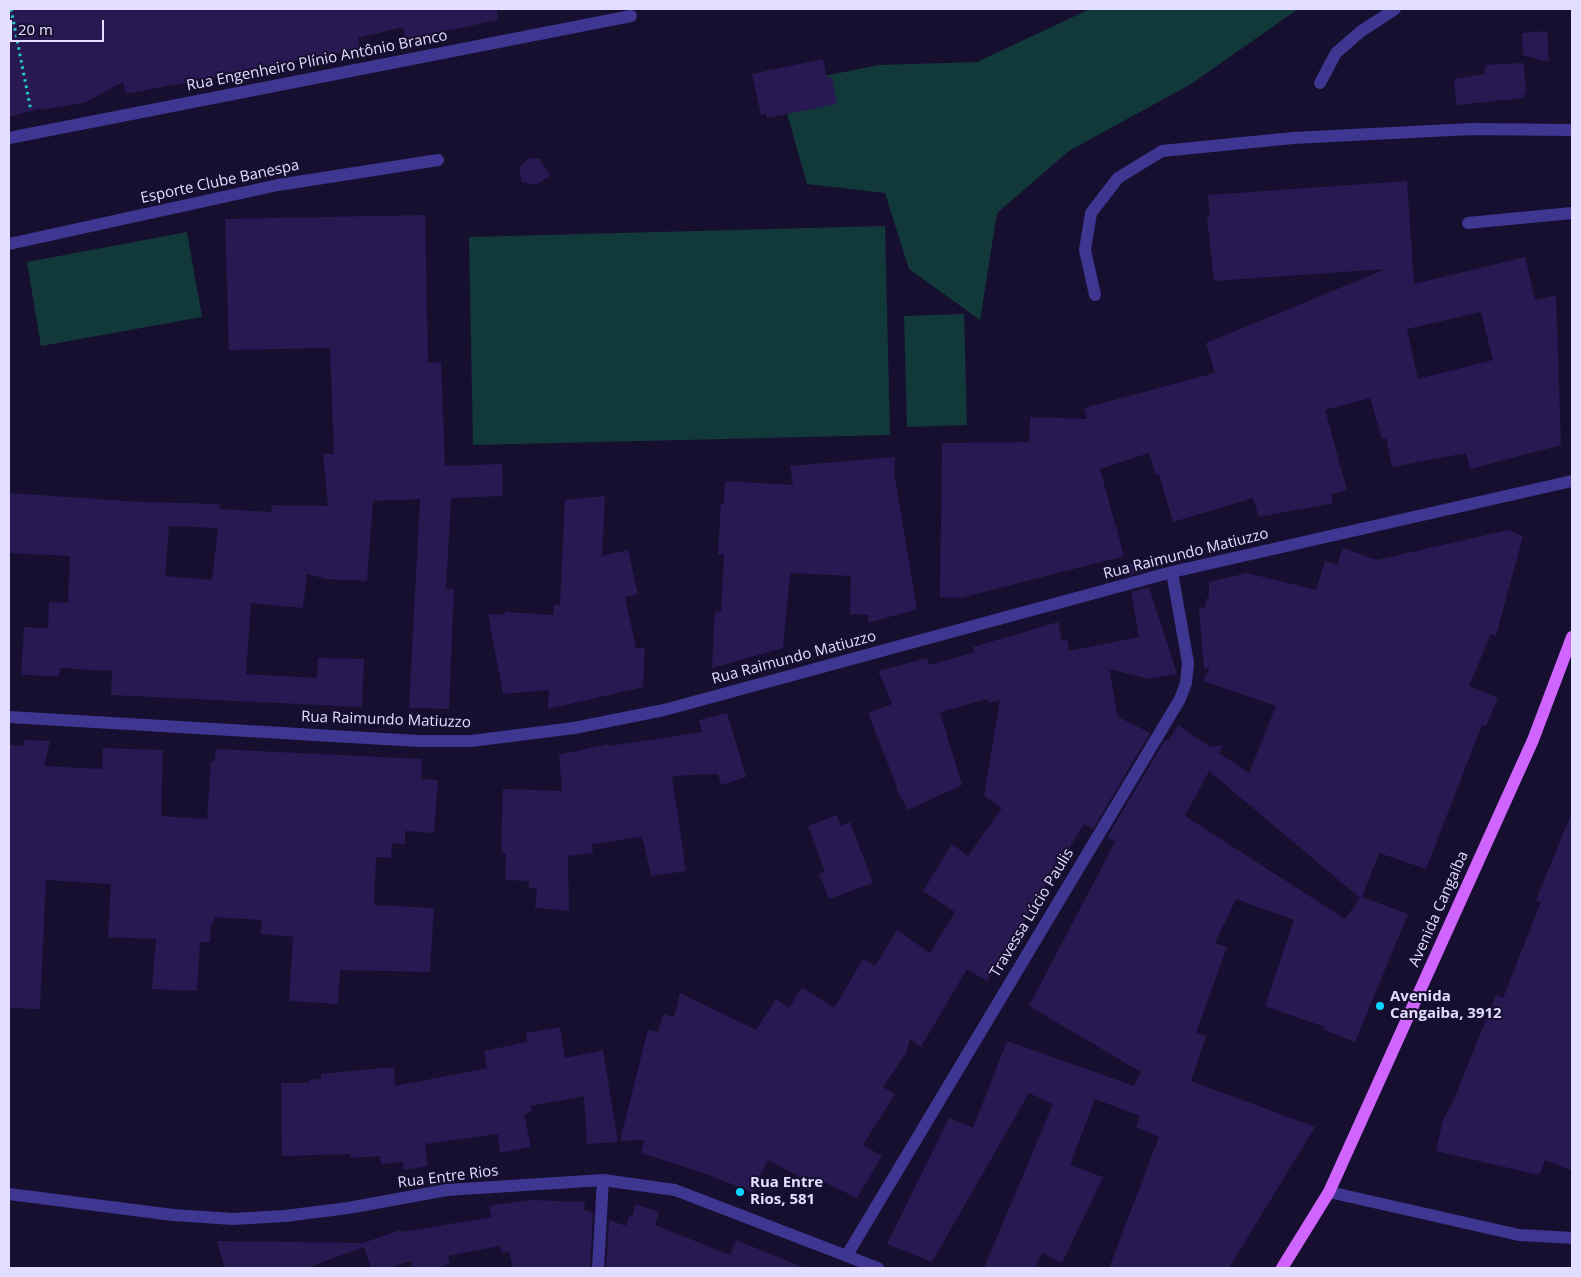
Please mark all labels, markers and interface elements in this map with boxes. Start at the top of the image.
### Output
scale bar [12,10,106,42]
text: 20 m [18,19,53,39]
street label: Rua Engenheiro Plínio Antônio Branco [185,27,449,95]
street label: Esporte Clube Banespa [139,156,301,208]
street label: Rua Raimundo Matiuzzo [1101,525,1271,583]
street label: Rua Raimundo Matiuzzo [710,627,878,689]
street label: Rua Raimundo Matiuzzo [301,708,471,732]
street label: Travessa Lúcio Paulis [986,845,1078,981]
street label: Avenida Cangaíba [1405,848,1473,970]
place label: Avenida Cangaiba, 3912 [1390,988,1502,1023]
marker: Avenida Cangaiba, 3912 [1374,1000,1386,1012]
street label: Rua Entre Rios [397,1162,499,1192]
place label: Rua Entre Rios, 581 [750,1174,823,1209]
marker: Rua Entre Rios, 581 [734,1186,746,1198]

